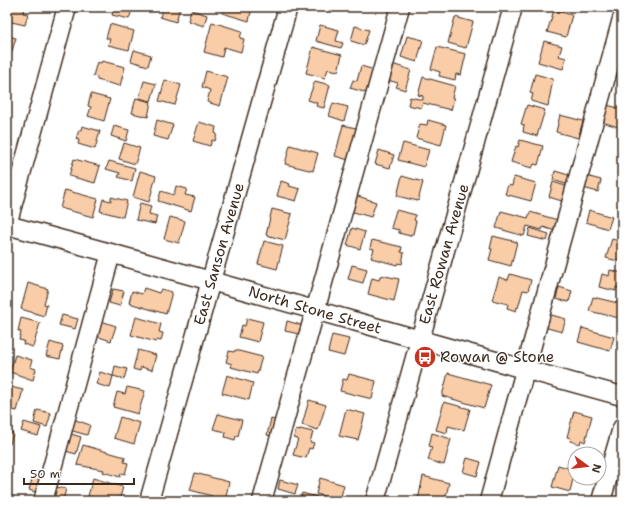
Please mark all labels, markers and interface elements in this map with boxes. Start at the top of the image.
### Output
street label: East Sanson Avenue [189,181,249,327]
street label: East Rowan Avenue [414,181,474,327]
street label: North Stone Street [246,281,384,339]
bus stop icon: Rowan @ Stone [412,344,438,370]
place label: Rowan @ Stone [440,347,554,367]
north arrow [567,446,607,486]
scale bar [24,460,134,486]
text: N [588,462,605,475]
text: 50 m [30,466,60,482]

